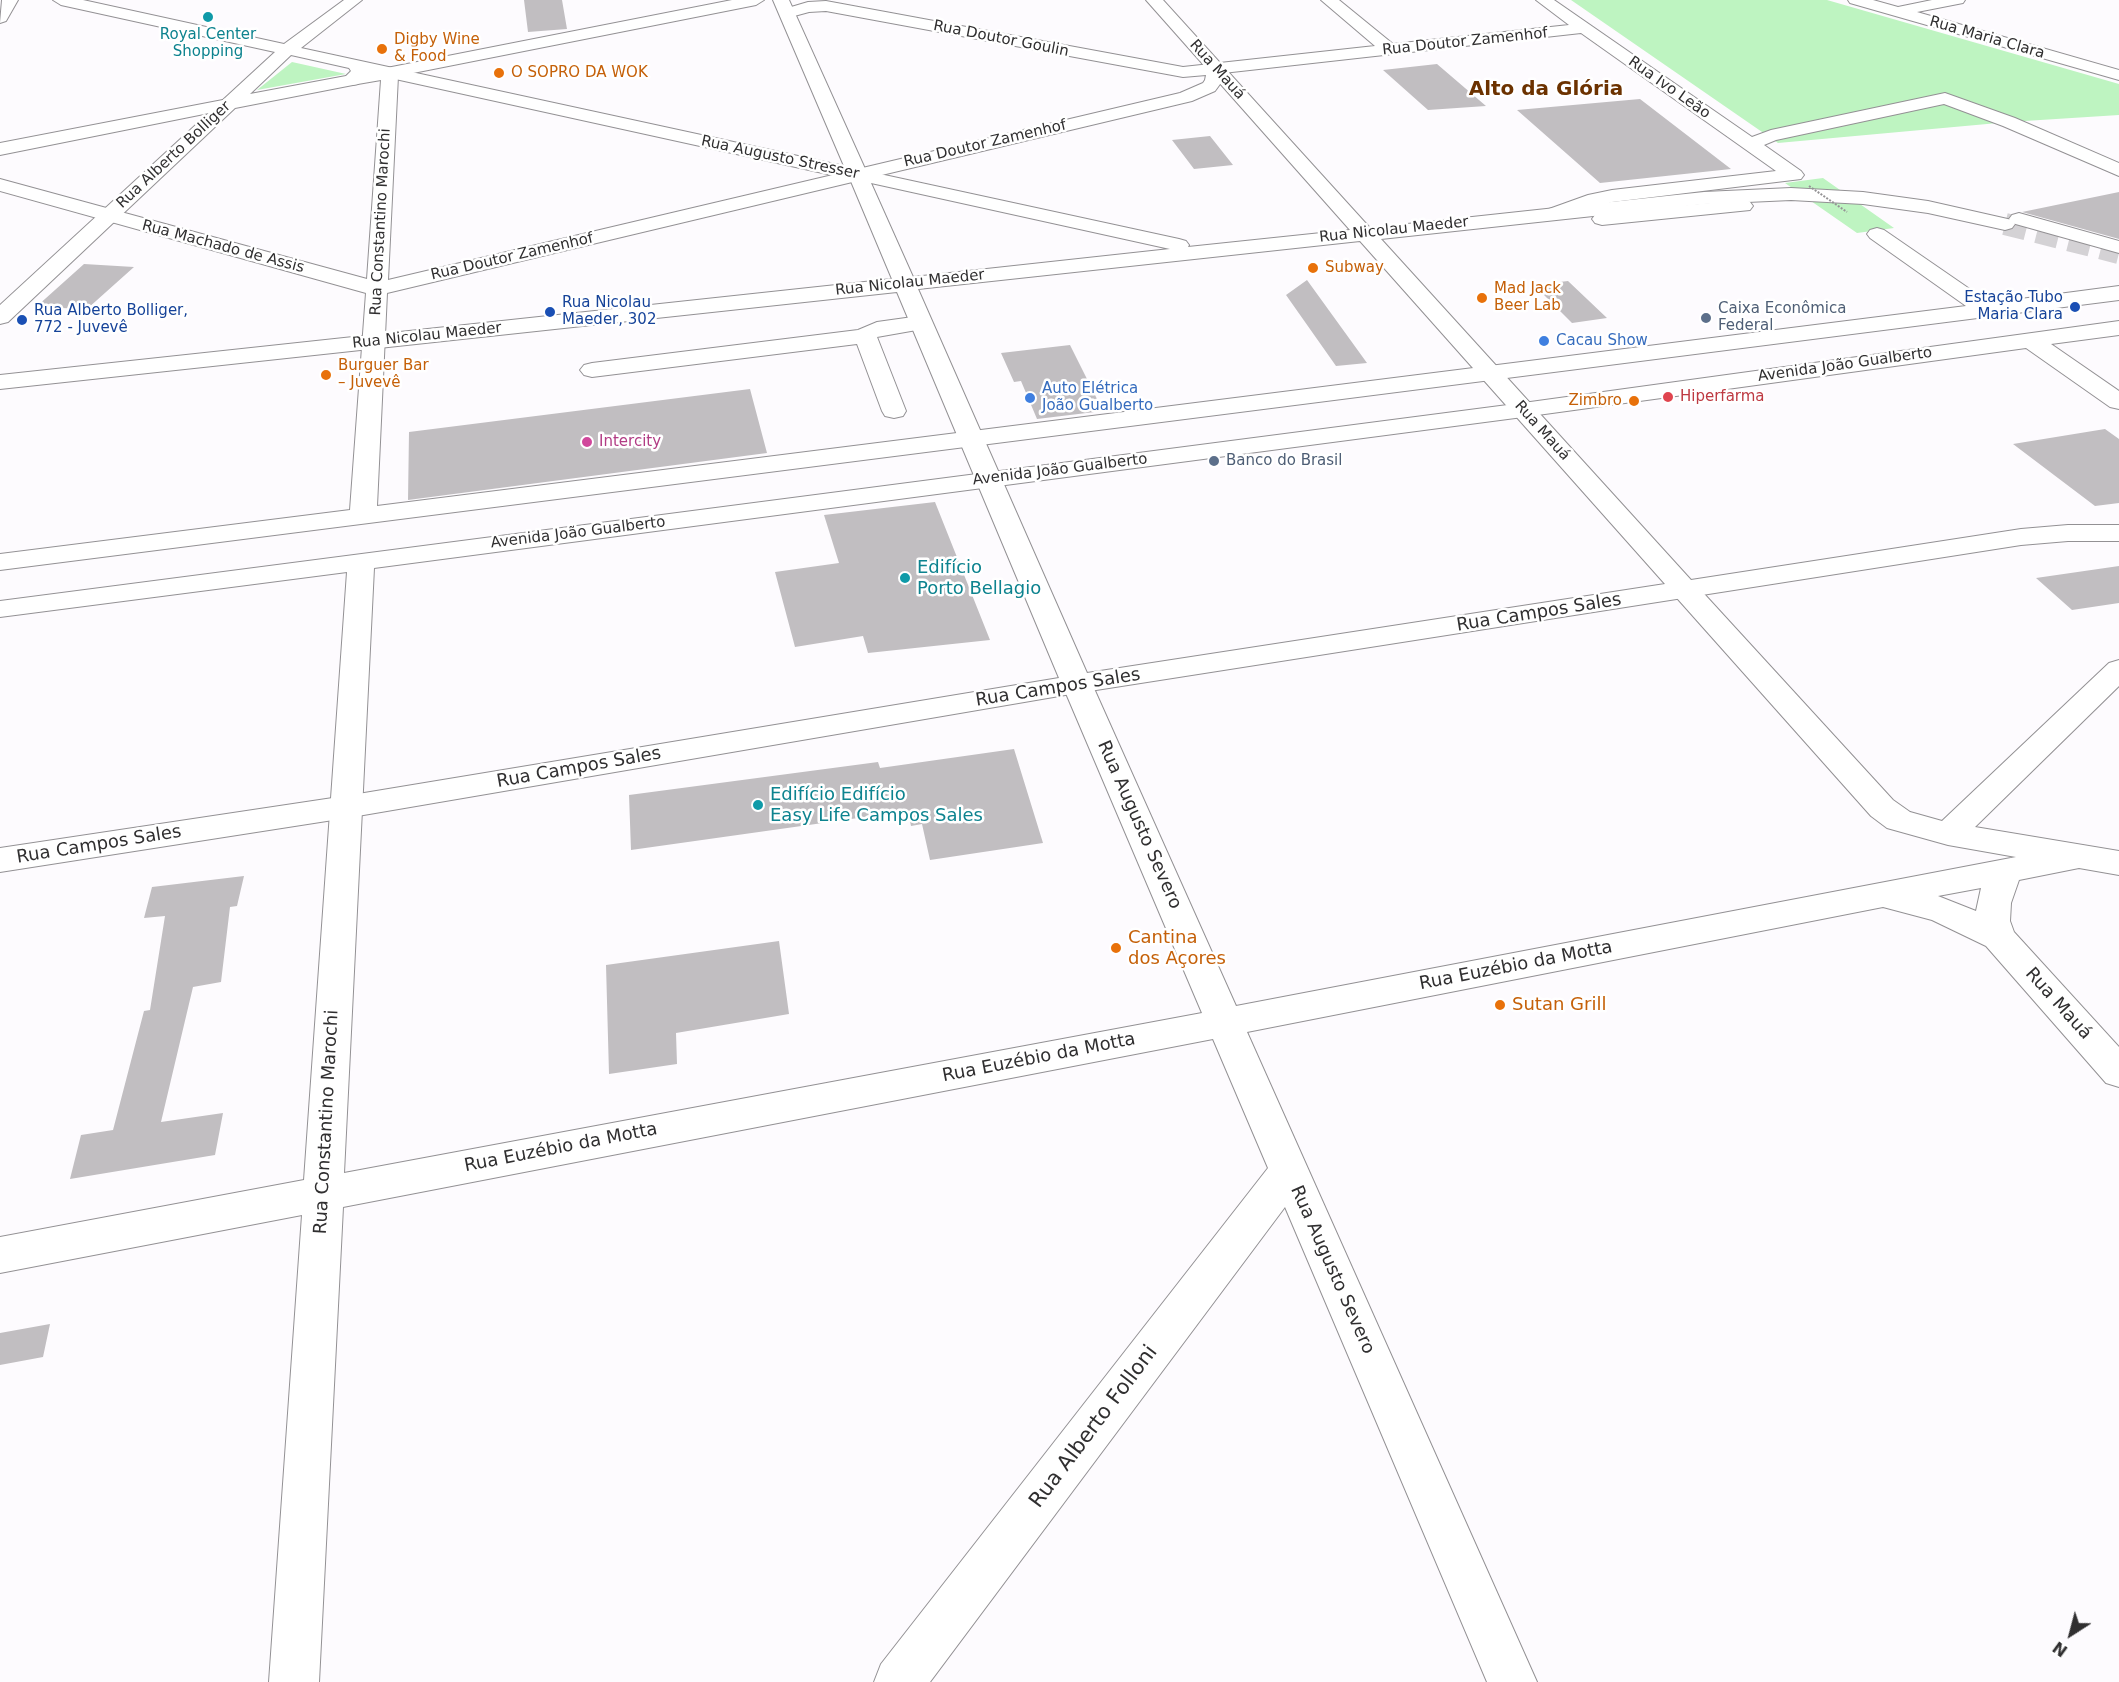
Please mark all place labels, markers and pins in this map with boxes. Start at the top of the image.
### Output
marker: Royal Center Shopping [201,10,215,24]
place label: Royal Center Shopping [160,26,256,61]
place label: Digby Wine & Food [394,31,480,66]
marker: Digby Wine & Food [375,42,389,56]
place label: O SOPRO DA WOK [511,64,648,82]
marker: O SOPRO DA WOK [492,66,506,80]
place label: Subway [1325,259,1384,277]
marker: Subway [1306,261,1320,275]
place label: Mad Jack Beer Lab [1494,280,1561,315]
place label: Estação Tubo Maria Clara [1964,289,2063,324]
marker: Mad Jack Beer Lab [1475,291,1489,305]
place label: Rua Nicolau Maeder, 302 [562,294,656,329]
place label: Caixa Econômica Federal [1718,300,1846,335]
marker: Estação Tubo Maria Clara [2068,300,2082,314]
place label: Rua Alberto Bolliger, 772 - Juvevê [34,302,188,337]
marker: Rua Nicolau Maeder, 302 [543,305,557,319]
marker: Caixa Econômica Federal [1699,311,1713,325]
marker: Rua Alberto Bolliger, 772 - Juvevê [15,313,29,327]
place label: Cacau Show [1556,332,1648,350]
marker: Cacau Show [1537,334,1551,348]
place label: Burguer Bar – Juvevê [338,357,429,392]
marker: Burguer Bar – Juvevê [319,368,333,382]
place label: Auto Elétrica João Gualberto [1042,380,1153,415]
place label: Hiperfarma [1680,388,1765,406]
marker: Hiperfarma [1661,390,1675,404]
marker: Auto Elétrica João Gualberto [1023,391,1037,405]
place label: Zimbro [1568,392,1622,410]
marker: Zimbro [1627,394,1641,408]
place label: Intercity [599,433,661,451]
marker: Intercity [580,435,594,449]
place label: Banco do Brasil [1226,452,1342,470]
marker: Banco do Brasil [1207,454,1221,468]
place label: Edifício Porto Bellagio [917,557,1041,600]
marker: Edifício Porto Bellagio [898,571,912,585]
place label: Edifício Edifício Easy Life Campos Sales [770,784,983,826]
marker: Edifício Edifício Easy Life Campos Sales [751,798,765,812]
place label: Cantina dos Açores [1128,927,1226,970]
marker: Cantina dos Açores [1109,941,1123,955]
place label: Sutan Grill [1512,994,1606,1016]
marker: Sutan Grill [1493,998,1507,1012]

